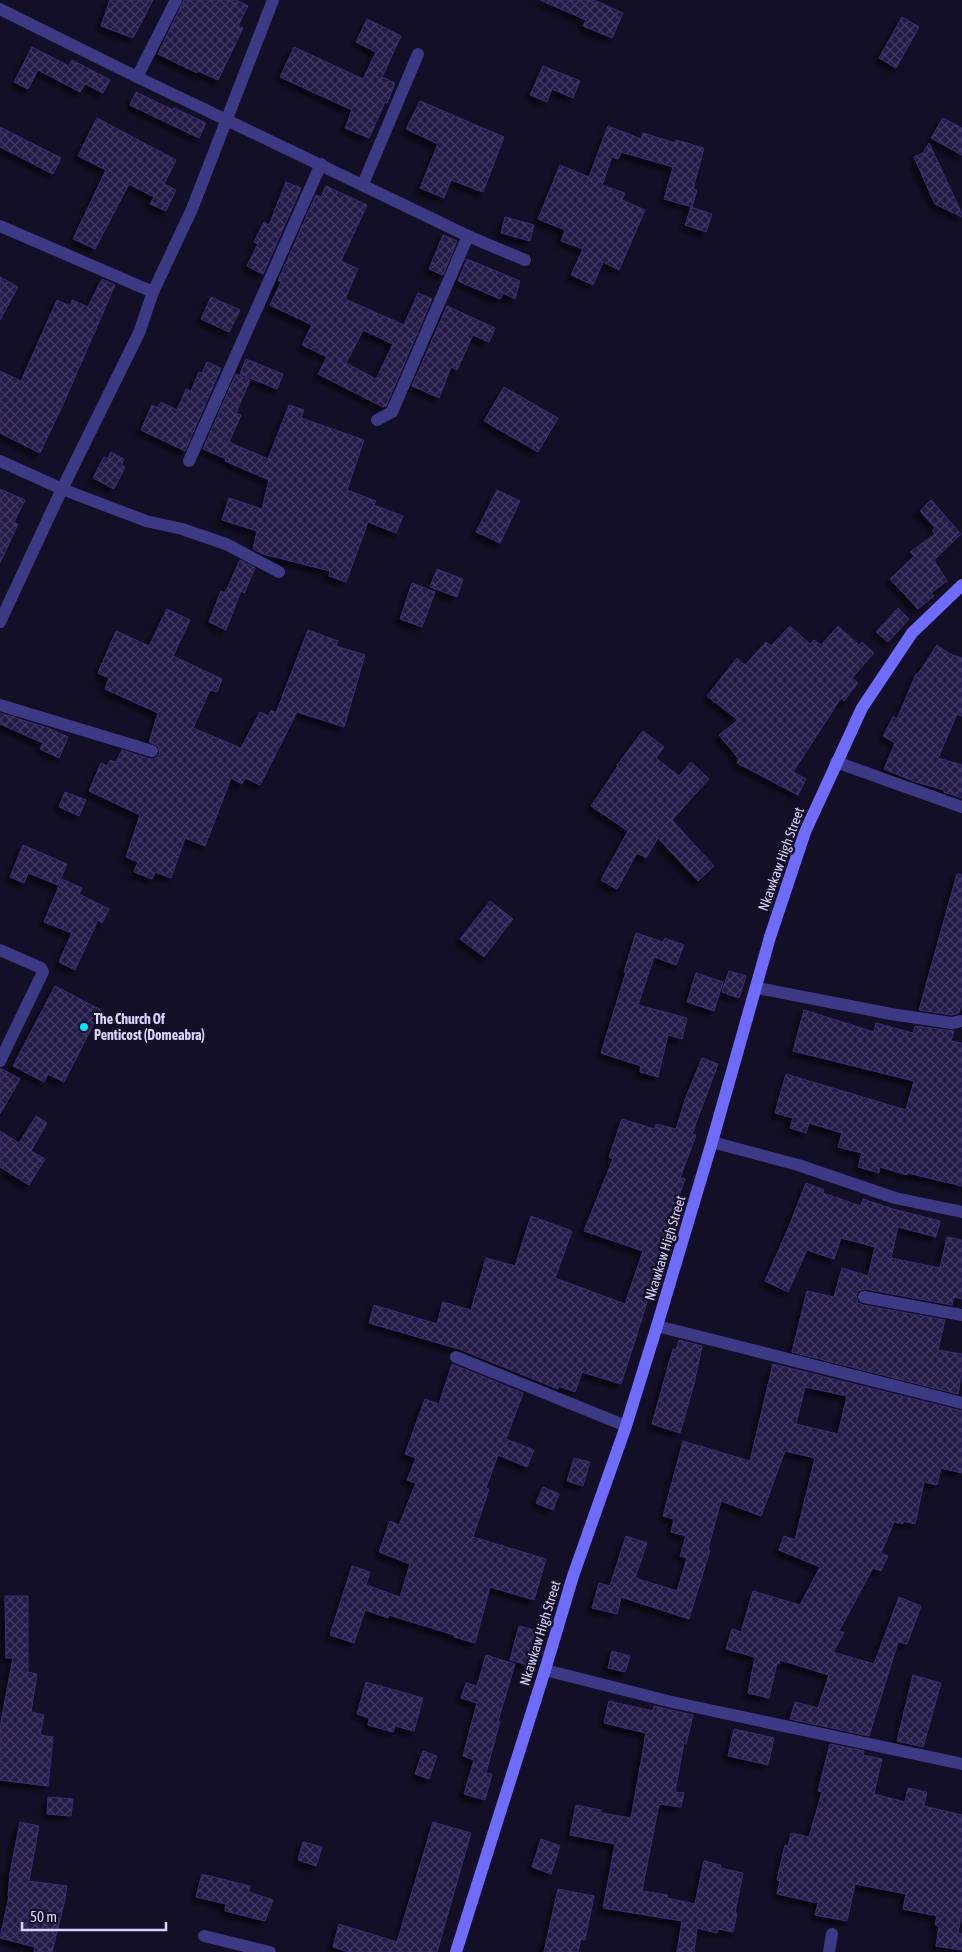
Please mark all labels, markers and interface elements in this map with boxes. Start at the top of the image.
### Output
street label: Nkawkaw High Street [755,805,807,913]
place label: The Church Of Penticost (Domeabra) [94,1011,205,1043]
marker: The Church Of Penticost (Domeabra) [78,1021,90,1033]
street label: Nkawkaw High Street [641,1194,689,1302]
street label: Nkawkaw High Street [516,1579,564,1687]
scale bar [22,1900,166,1932]
text: 50 m [30,1908,57,1925]

